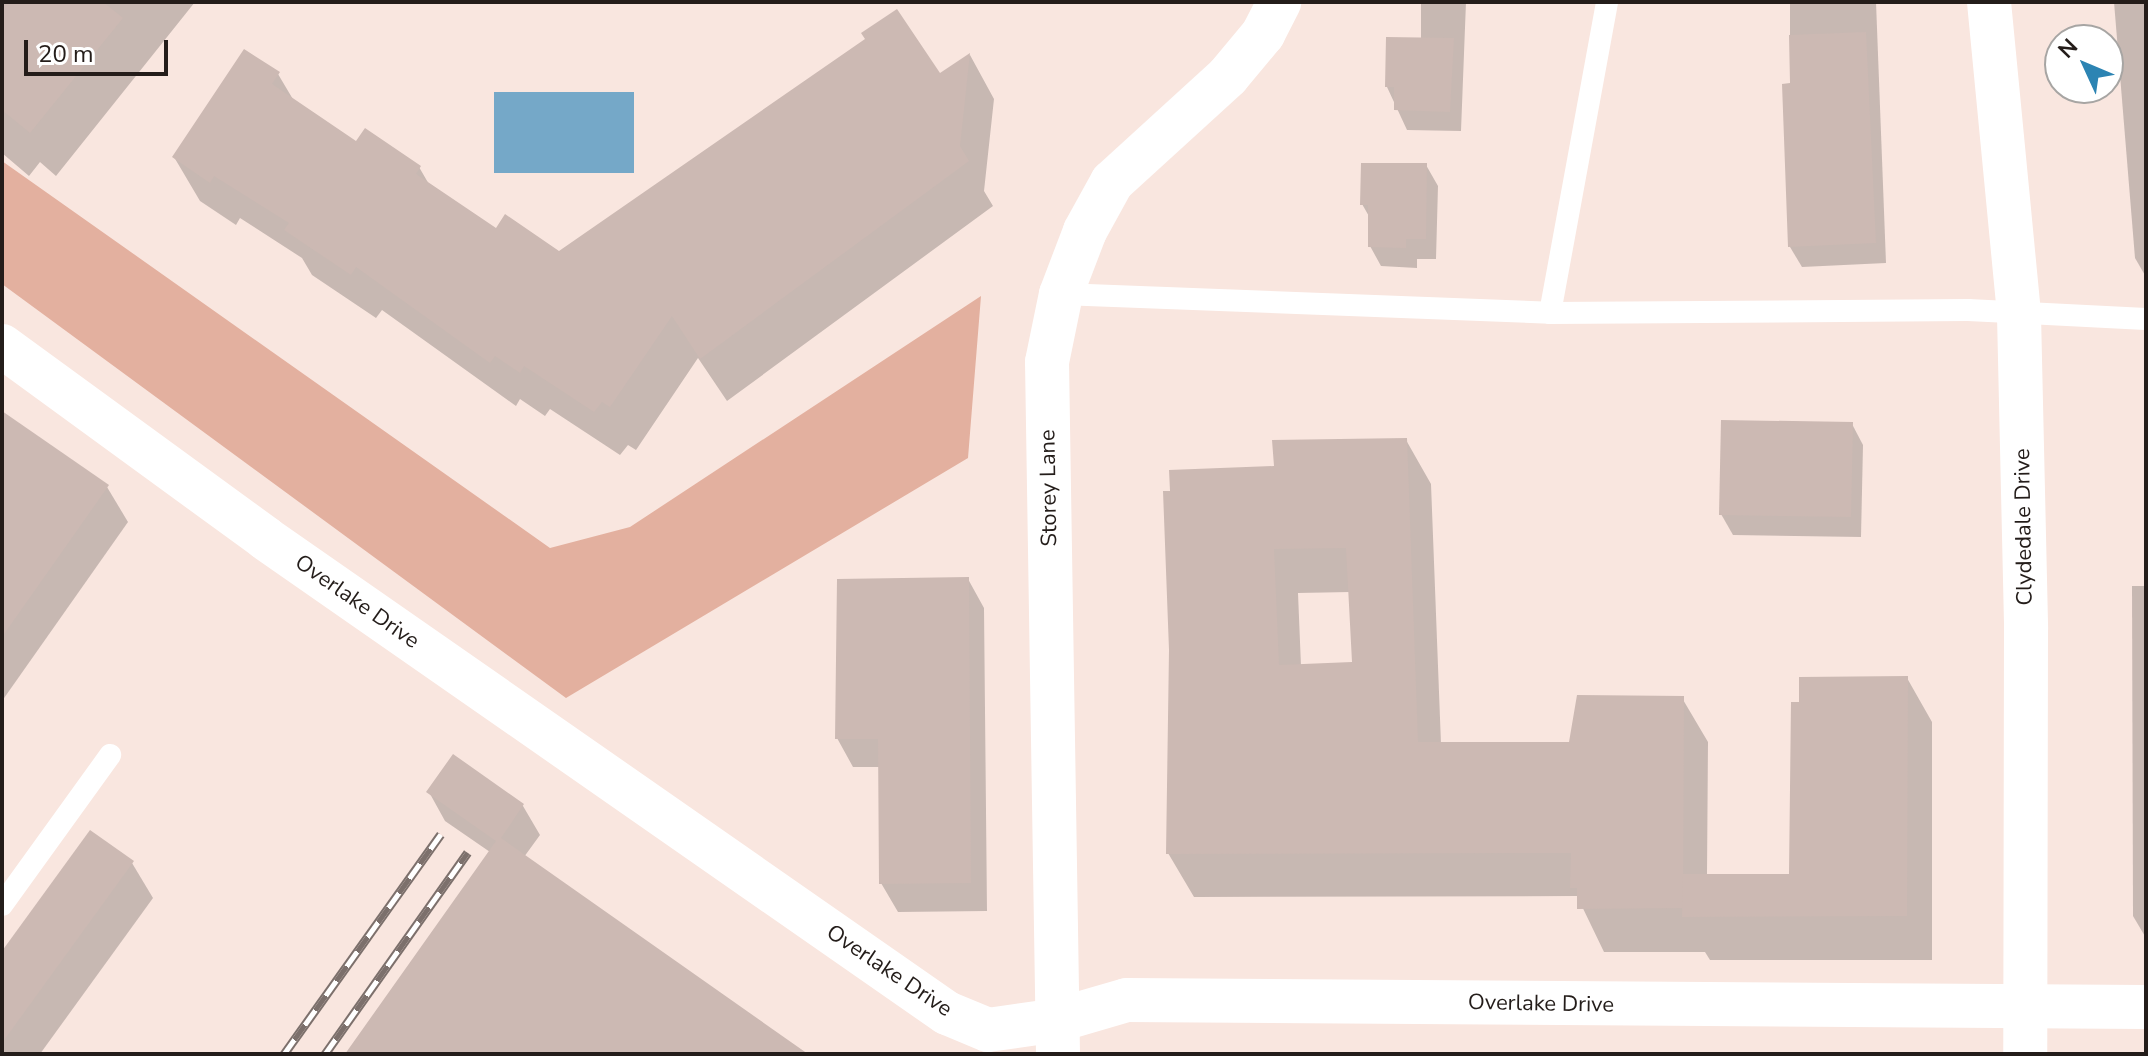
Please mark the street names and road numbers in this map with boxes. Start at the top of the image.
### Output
street label: Storey Lane [1035,429,1063,547]
street label: Clydedale Drive [2009,448,2039,606]
street label: Overlake Drive [290,549,424,655]
street label: Overlake Drive [821,919,957,1023]
street label: Overlake Drive [1468,990,1614,1018]

